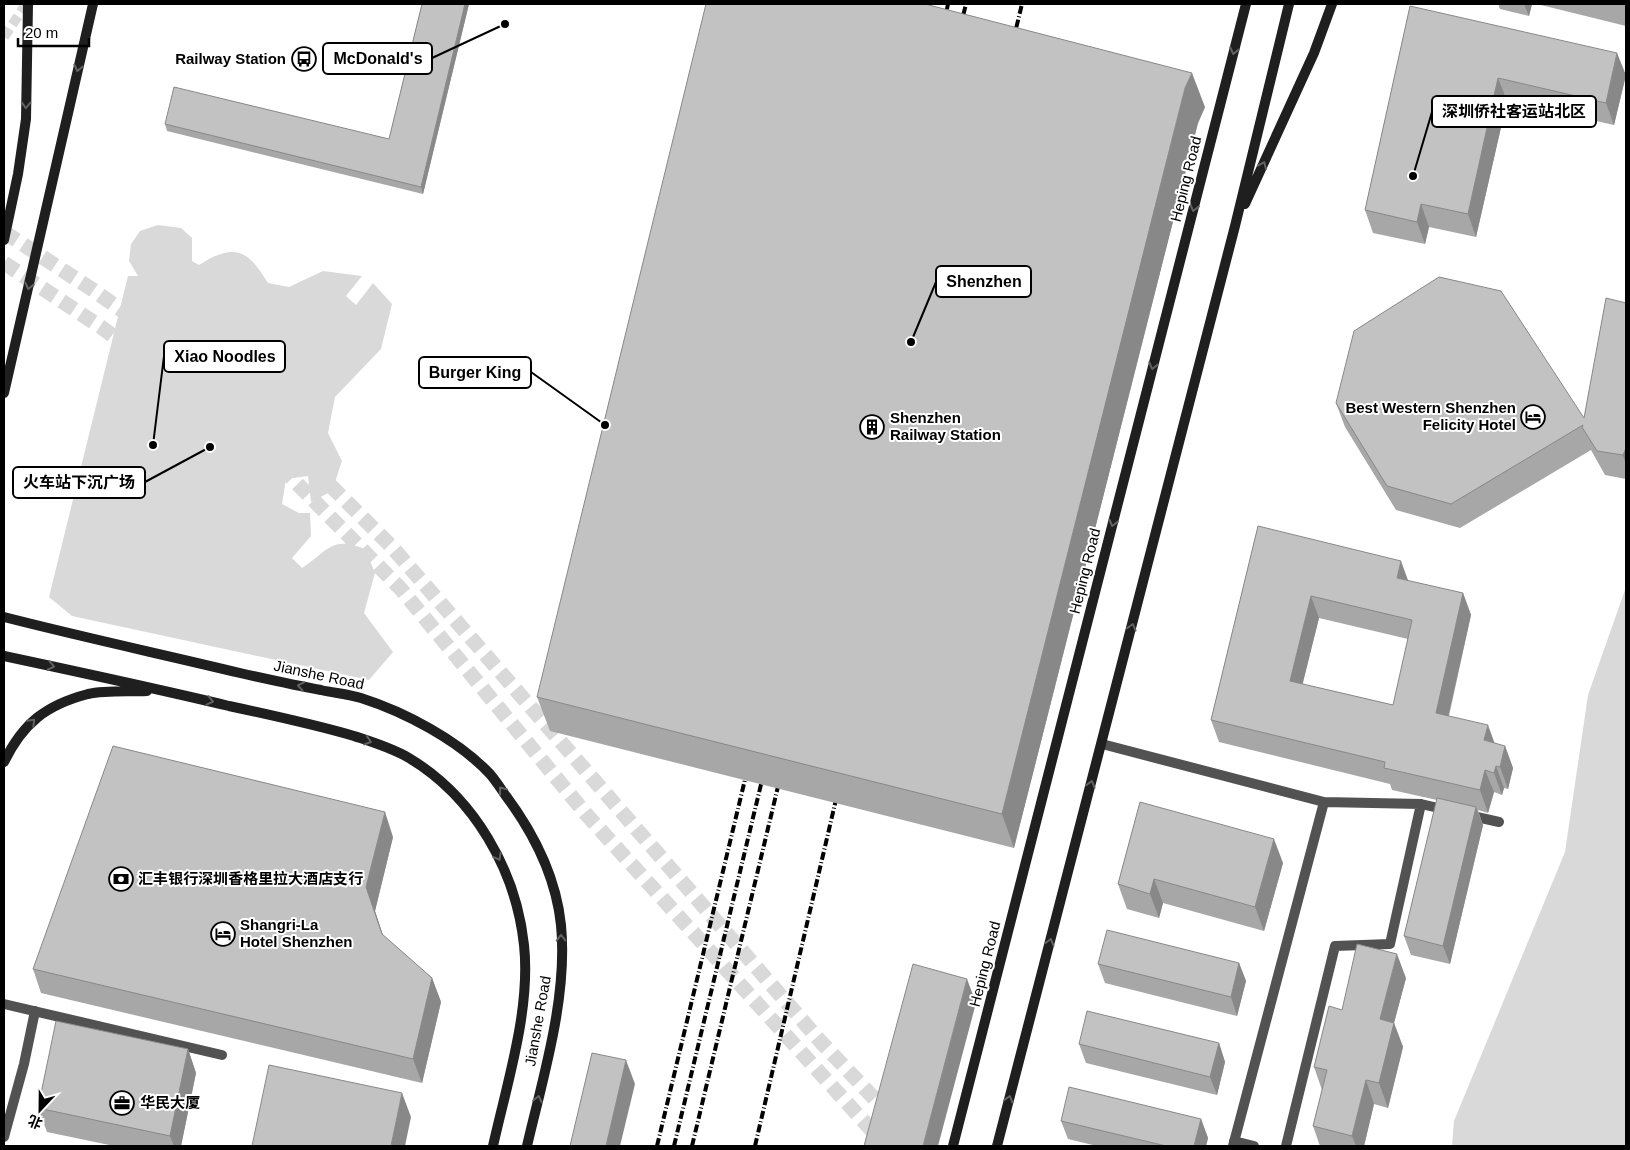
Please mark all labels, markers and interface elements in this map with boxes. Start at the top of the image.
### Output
scale bar [18,15,89,47]
text: 20 m [25,24,58,41]
callout: McDonald's [323,43,432,74]
bus stop icon: Railway Station [291,46,317,72]
one-way arrow [1229,46,1240,55]
place label: Railway Station [175,50,286,67]
text: McDonald's [333,50,423,67]
one-way arrow [74,64,84,73]
callout: 深圳侨社客运站北区 [1432,96,1596,127]
one-way arrow [21,102,31,109]
text: 深圳侨社客运站北区 [1442,102,1586,120]
street label: Heping Road [1167,134,1204,223]
one-way arrow [1256,161,1267,170]
one-way arrow [1189,204,1199,212]
callout: Shenzhen [936,266,1031,297]
text: Shenzhen [946,273,1022,290]
one-way arrow [24,281,35,290]
callout: Xiao Noodles [164,341,285,372]
text: Xiao Noodles [174,348,276,365]
callout: Burger King [419,357,531,388]
one-way arrow [1148,361,1159,370]
text: Burger King [429,364,521,381]
place label: Best Western Shenzhen Felicity Hotel [1345,399,1516,433]
hotel icon: Best Western Shenzhen Felicity Hotel [1520,404,1546,430]
place label: Shenzhen Railway Station [890,409,1001,443]
building icon: Shenzhen Railway Station [859,414,885,440]
callout: 火车站下沉广场 [13,467,145,498]
text: 火车站下沉广场 [23,474,135,491]
one-way arrow [1108,519,1119,528]
street label: Heping Road [1066,526,1103,615]
one-way arrow [1126,624,1136,632]
street label: Jianshe Road [272,657,366,692]
one-way arrow [47,661,56,671]
one-way arrow [296,681,305,692]
one-way arrow [206,695,215,706]
one-way arrow [26,719,35,728]
one-way arrow [363,735,371,745]
one-way arrow [1085,780,1096,789]
one-way arrow [499,786,508,796]
one-way arrow [492,852,502,861]
bank icon: 汇丰银行深圳香格里拉大酒店支行 [108,866,134,892]
place label: 汇丰银行深圳香格里拉大酒店支行 [138,870,363,887]
place label: Shangri-La Hotel Shenzhen [240,916,353,950]
street label: Heping Road [966,919,1003,1008]
hotel icon: Shangri-La Hotel Shenzhen [210,921,236,947]
one-way arrow [556,934,566,942]
one-way arrow [1044,937,1055,946]
street label: Jianshe Road [521,974,554,1068]
north arrow [15,1085,65,1135]
office icon: 华民大厦 [109,1090,135,1116]
place label: 华民大厦 [140,1094,200,1111]
one-way arrow [532,1094,543,1103]
one-way arrow [1004,1096,1014,1104]
text: 北 [26,1112,45,1132]

